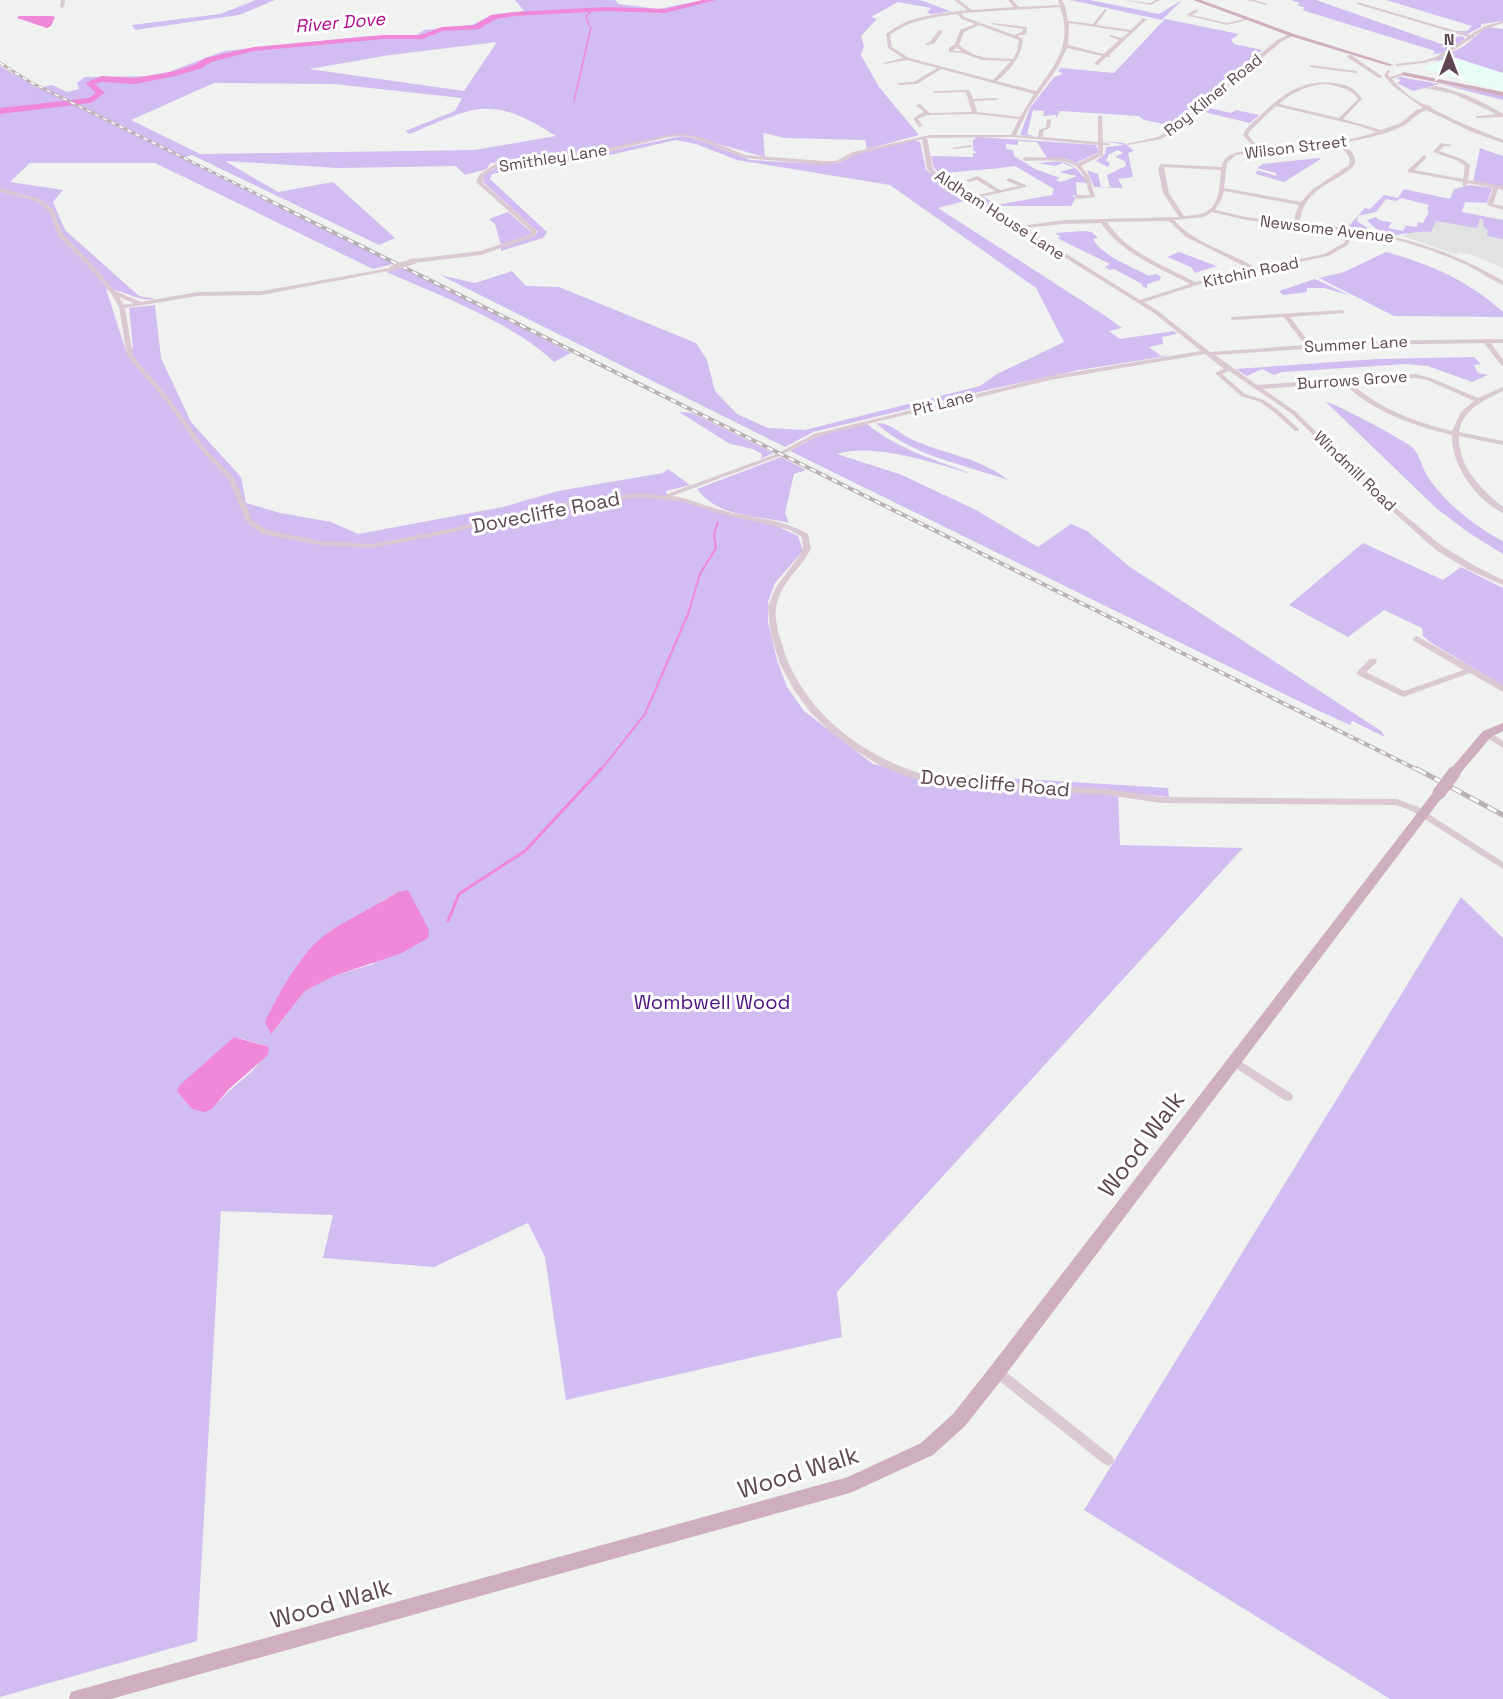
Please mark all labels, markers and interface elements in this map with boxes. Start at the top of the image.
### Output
water label: River Dove [294,7,387,37]
north arrow [1419,24,1479,84]
text: N [1444,29,1454,50]
street label: Roy Kilner Road [1160,49,1266,141]
street label: Wilson Street [1244,130,1348,164]
street label: Smithley Lane [497,139,609,177]
street label: Aldham House Lane [931,165,1069,265]
street label: Newsome Avenue [1259,210,1395,248]
street label: Kitchin Road [1201,252,1301,292]
street label: Summer Lane [1304,331,1408,357]
street label: Burrows Grove [1296,366,1408,394]
street label: Pit Lane [910,385,976,421]
street label: Windmill Road [1309,426,1401,516]
street label: Dovecliffe Road [470,485,622,539]
street label: Dovecliffe Road [919,764,1071,802]
park label: Wombwell Wood [634,989,790,1015]
street label: Wood Walk [1091,1085,1191,1203]
street label: Wood Walk [734,1439,862,1505]
street label: Wood Walk [267,1571,395,1635]

